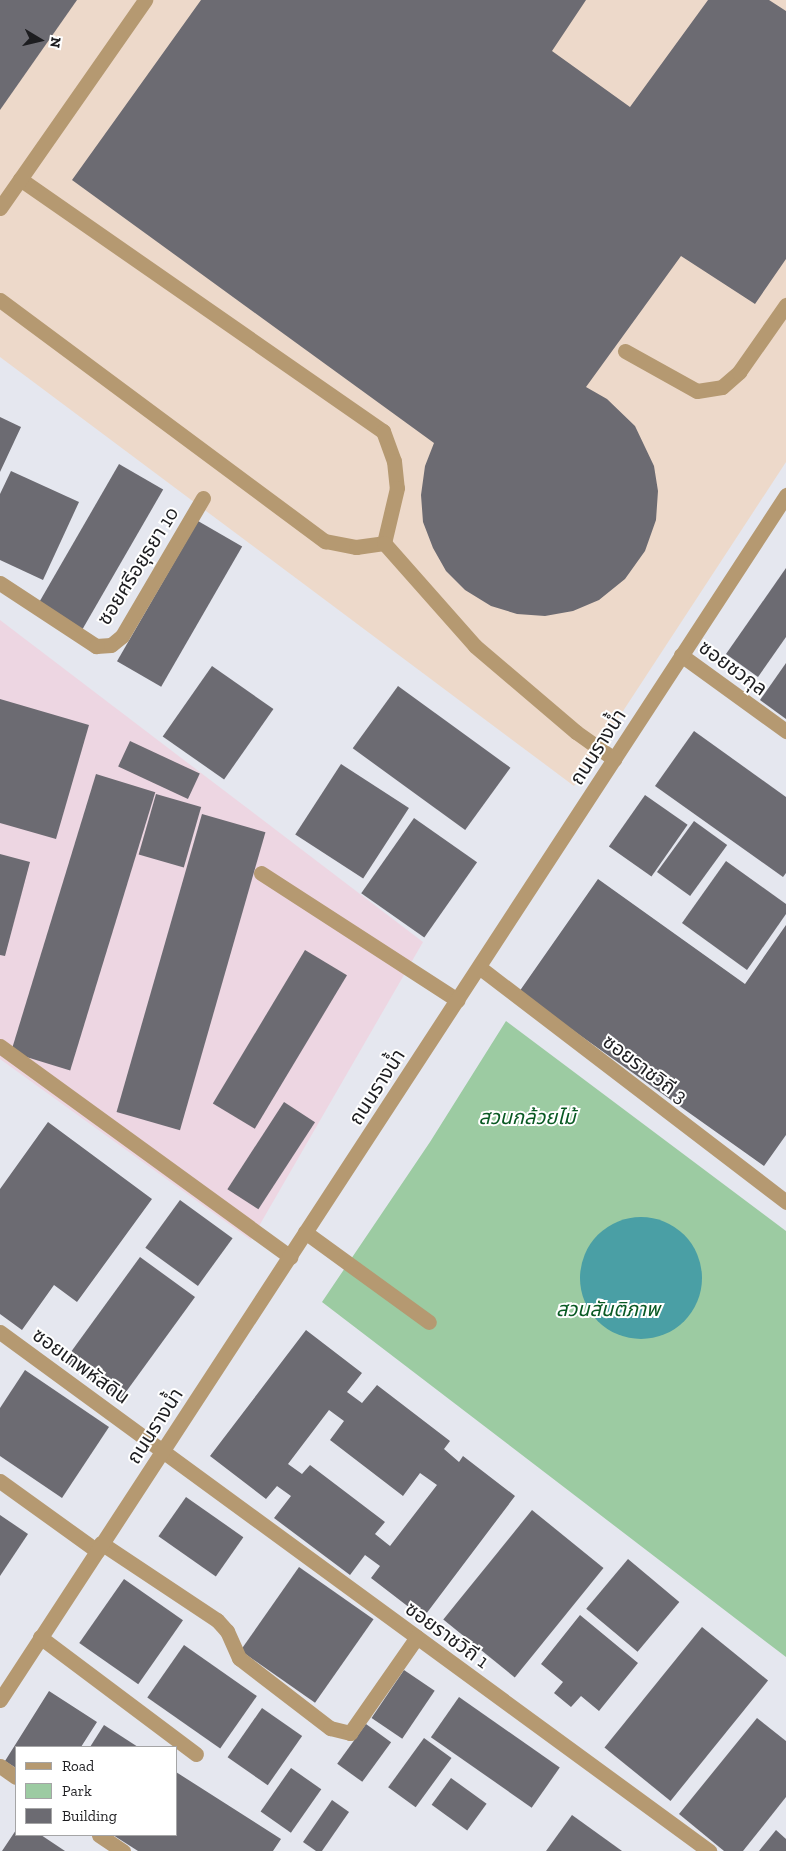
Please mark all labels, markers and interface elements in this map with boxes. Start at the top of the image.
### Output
north arrow [15,15,65,65]
text: N [46,36,65,49]
street label: ซอยศรีอยุธยา 10 [92,502,184,630]
street label: ซอยชวกุล [694,635,772,701]
street label: ถนนรางน้ำ [565,705,631,789]
street label: ซอยราชวิถี 3 [598,1029,692,1109]
street label: ถนนรางน้ำ [344,1045,410,1129]
park label: สวนกล้วยไม้ [478,1105,576,1129]
park label: สวนสันติภาพ [556,1297,660,1321]
street label: ซอยเทพหัสดิน [28,1323,134,1409]
street label: ถนนรางน้ำ [122,1384,188,1468]
street label: ซอยราชวิถี 1 [401,1597,493,1673]
legend [15,1746,178,1836]
text: Road [62,1757,94,1775]
text: Park [62,1782,92,1800]
text: Building [62,1807,117,1825]

